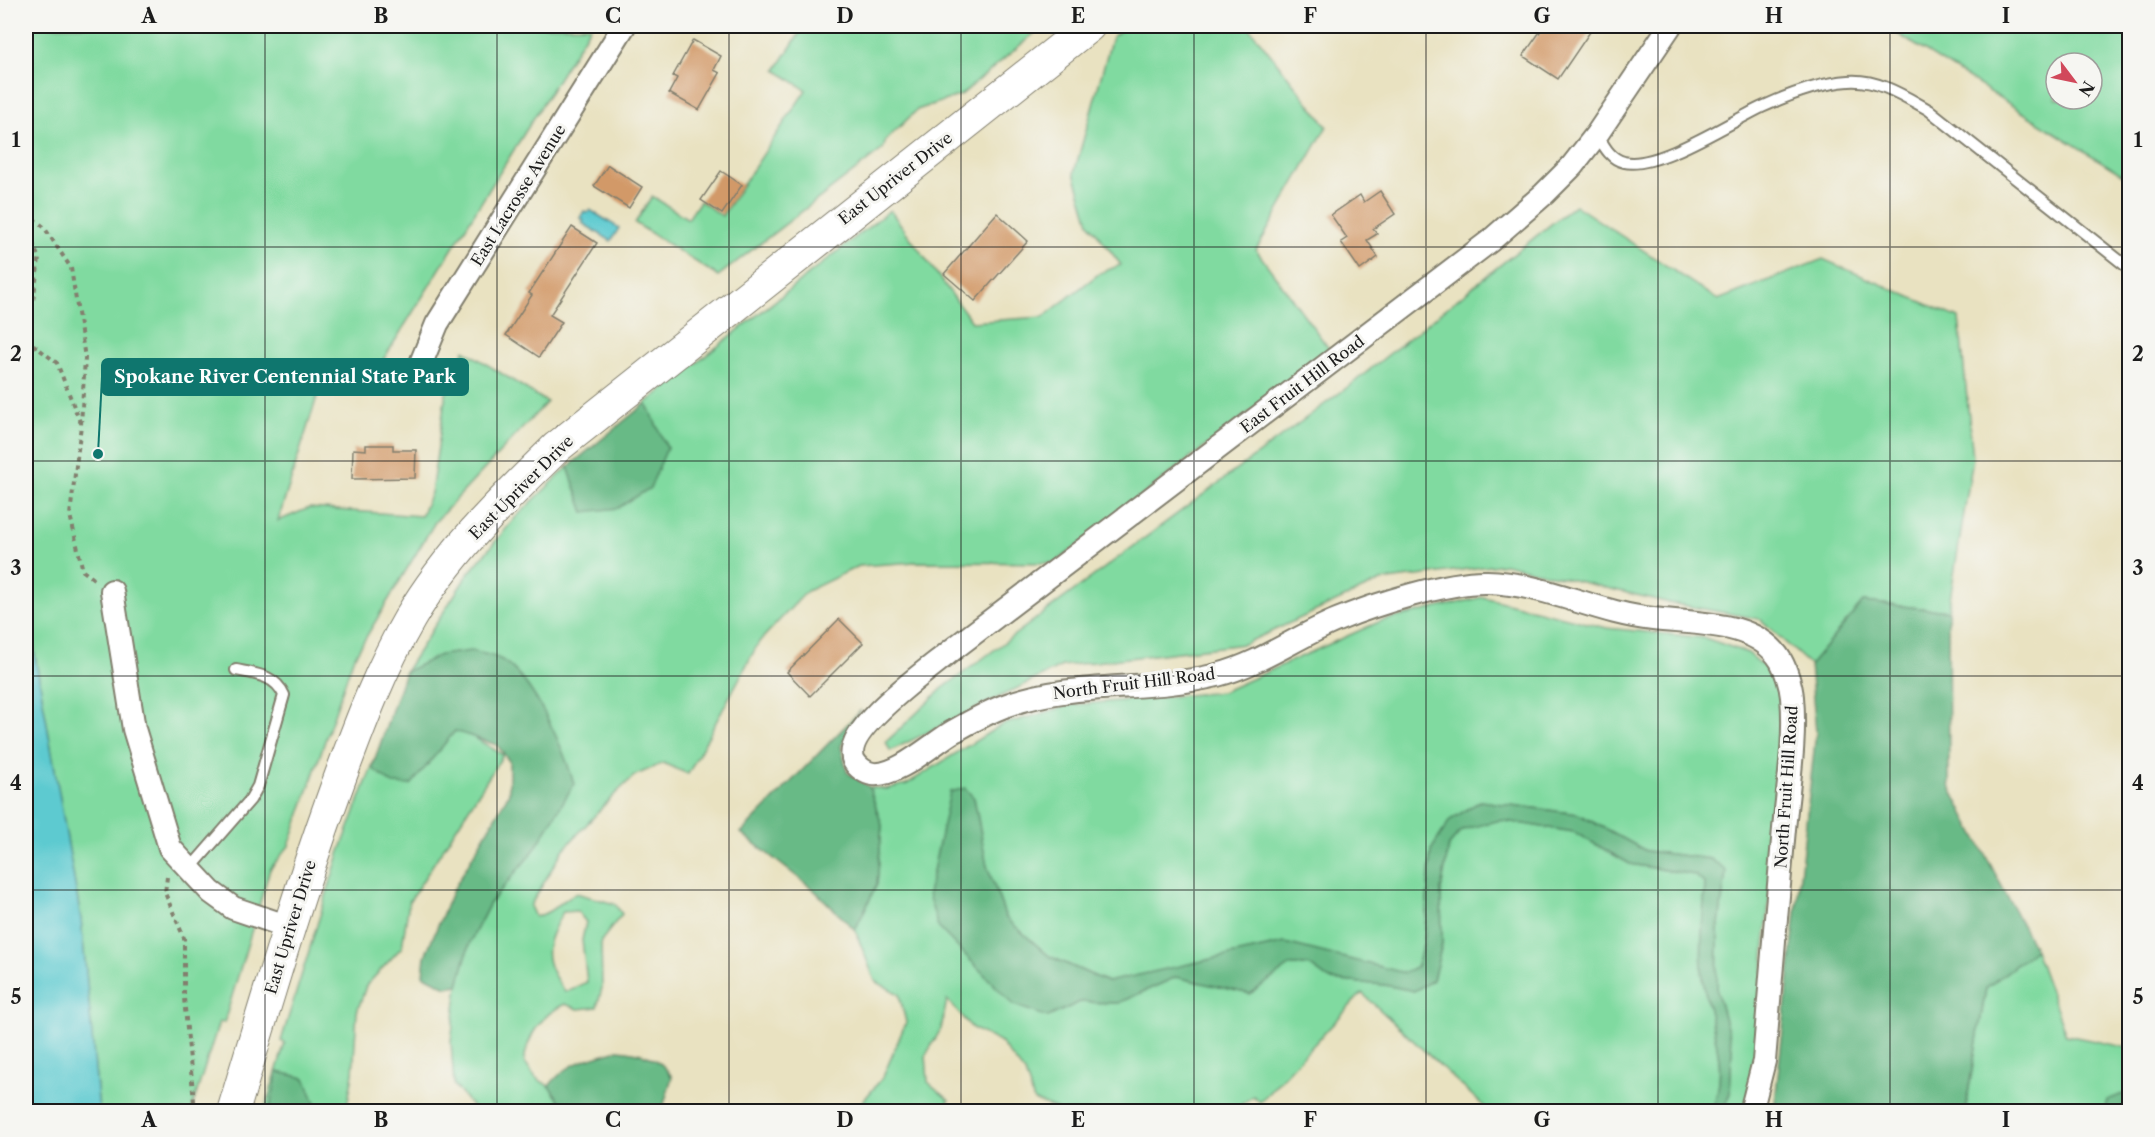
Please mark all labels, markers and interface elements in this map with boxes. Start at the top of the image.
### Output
text: A [140,4,157,28]
text: B [374,4,389,28]
text: C [605,4,621,28]
text: D [836,4,854,28]
text: E [1071,4,1085,28]
text: F [1303,4,1317,28]
text: G [1534,4,1551,28]
text: H [1765,4,1783,28]
text: I [2002,4,2010,28]
north arrow [2044,51,2104,111]
text: N [2075,78,2099,100]
street label: East Lacrosse Avenue [466,120,570,270]
street label: East Upriver Drive [834,127,956,229]
text: 1 [12,128,21,152]
text: 1 [2134,128,2143,152]
street label: East Fruit Hill Road [1236,331,1368,437]
text: 2 [10,342,22,366]
text: 2 [2132,342,2144,366]
callout: Spokane River Centennial State Park [102,359,468,395]
text: Spokane River Centennial State Park [114,366,457,388]
street label: East Upriver Drive [465,431,577,543]
text: 3 [10,556,22,580]
text: 3 [2132,556,2144,580]
street label: North Fruit Hill Road [1052,663,1216,703]
street label: North Fruit Hill Road [1770,705,1802,869]
text: 4 [10,771,22,795]
text: 4 [2132,771,2144,795]
street label: East Upriver Drive [260,858,320,996]
text: 5 [10,985,22,1009]
text: 5 [2132,985,2144,1009]
text: A [140,1108,157,1132]
text: B [374,1108,389,1132]
text: C [605,1108,621,1132]
text: D [836,1108,854,1132]
text: E [1071,1108,1085,1132]
text: F [1303,1108,1317,1132]
text: G [1534,1108,1551,1132]
text: H [1765,1108,1783,1132]
text: I [2002,1108,2010,1132]

